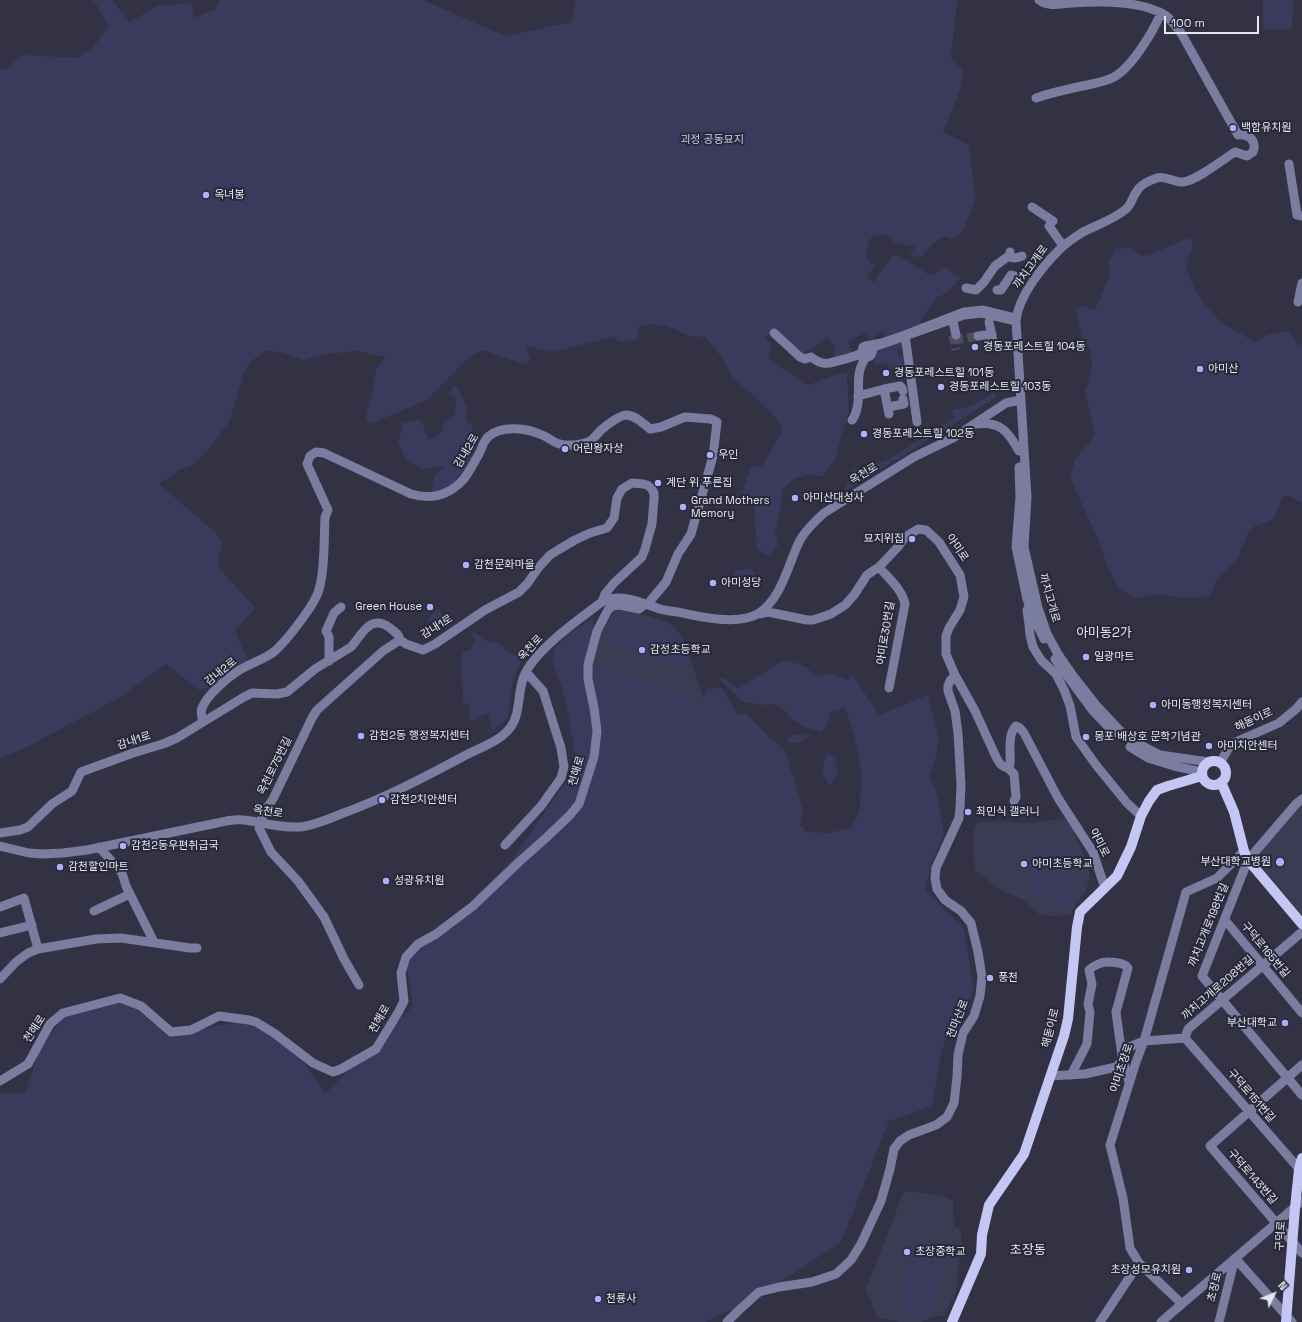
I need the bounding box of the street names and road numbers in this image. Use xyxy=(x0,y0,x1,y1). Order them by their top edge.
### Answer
street label: 까치고개로 xyxy=(1011,243,1051,291)
street label: 감내2로 xyxy=(452,432,482,470)
street label: 옥천로 xyxy=(848,461,880,487)
street label: 아미로 xyxy=(943,532,971,564)
street label: 까치고개로 xyxy=(1036,572,1062,624)
street label: 아미로30번길 xyxy=(874,600,898,666)
street label: 감내1로 xyxy=(419,612,455,642)
street label: 옥천로 xyxy=(516,632,546,664)
street label: 감내2로 xyxy=(202,655,240,689)
street label: 해돋이로 xyxy=(1233,705,1275,735)
street label: 감내1로 xyxy=(115,729,153,753)
street label: 옥천로75번길 xyxy=(255,735,295,797)
street label: 천해로 xyxy=(566,755,588,787)
street label: 옥천로 xyxy=(252,803,284,821)
street label: 아미로 xyxy=(1086,826,1112,860)
street label: 까치고개로198번길 xyxy=(1186,881,1232,969)
street label: 구덕로165번길 xyxy=(1238,920,1292,980)
street label: 까치고개로208번길 xyxy=(1179,953,1257,1023)
street label: 천마산로 xyxy=(944,998,972,1040)
street label: 천해로 xyxy=(367,1003,393,1035)
street label: 해돋이로 xyxy=(1040,1007,1062,1049)
street label: 천해로 xyxy=(21,1013,49,1045)
street label: 아미초장로 xyxy=(1108,1042,1136,1094)
street label: 구덕로151번길 xyxy=(1224,1067,1278,1125)
street label: 구덕로143번길 xyxy=(1224,1147,1280,1207)
street label: 구덕로 xyxy=(1273,1220,1289,1252)
street label: 초장로 xyxy=(1205,1271,1225,1303)

